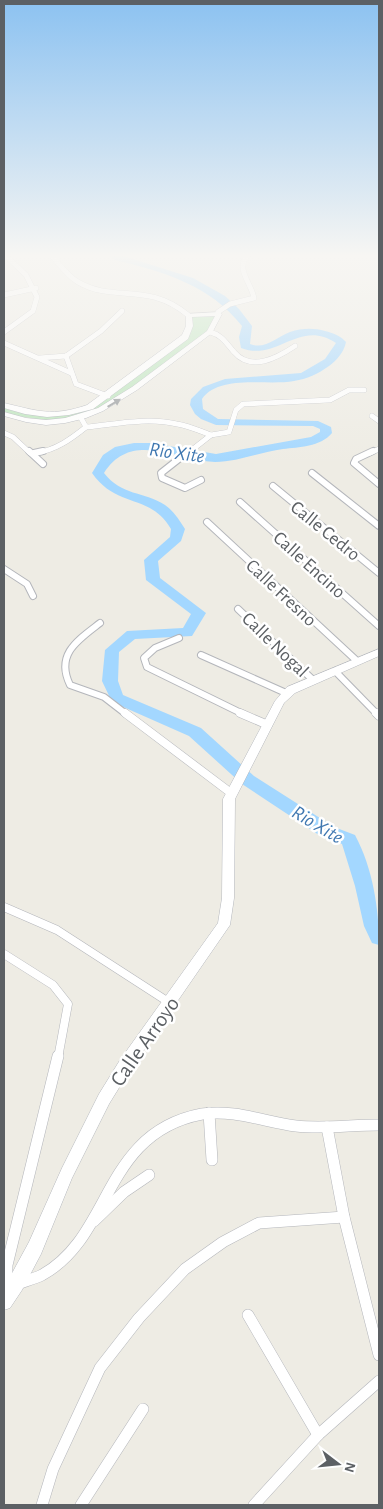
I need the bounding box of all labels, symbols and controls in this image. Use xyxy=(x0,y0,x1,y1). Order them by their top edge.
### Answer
one-way arrow xyxy=(108,399,121,408)
water label: Rio Xite xyxy=(148,439,206,467)
street label: Calle Cedro xyxy=(287,498,363,565)
street label: Calle Encino xyxy=(269,528,349,602)
street label: Calle Fresno xyxy=(242,556,320,630)
street label: Calle Nogal xyxy=(238,609,312,681)
water label: Rio Xite xyxy=(289,802,347,848)
street label: Calle Arroyo xyxy=(106,993,183,1090)
north arrow xyxy=(313,1439,363,1489)
text: N xyxy=(341,1461,358,1474)

